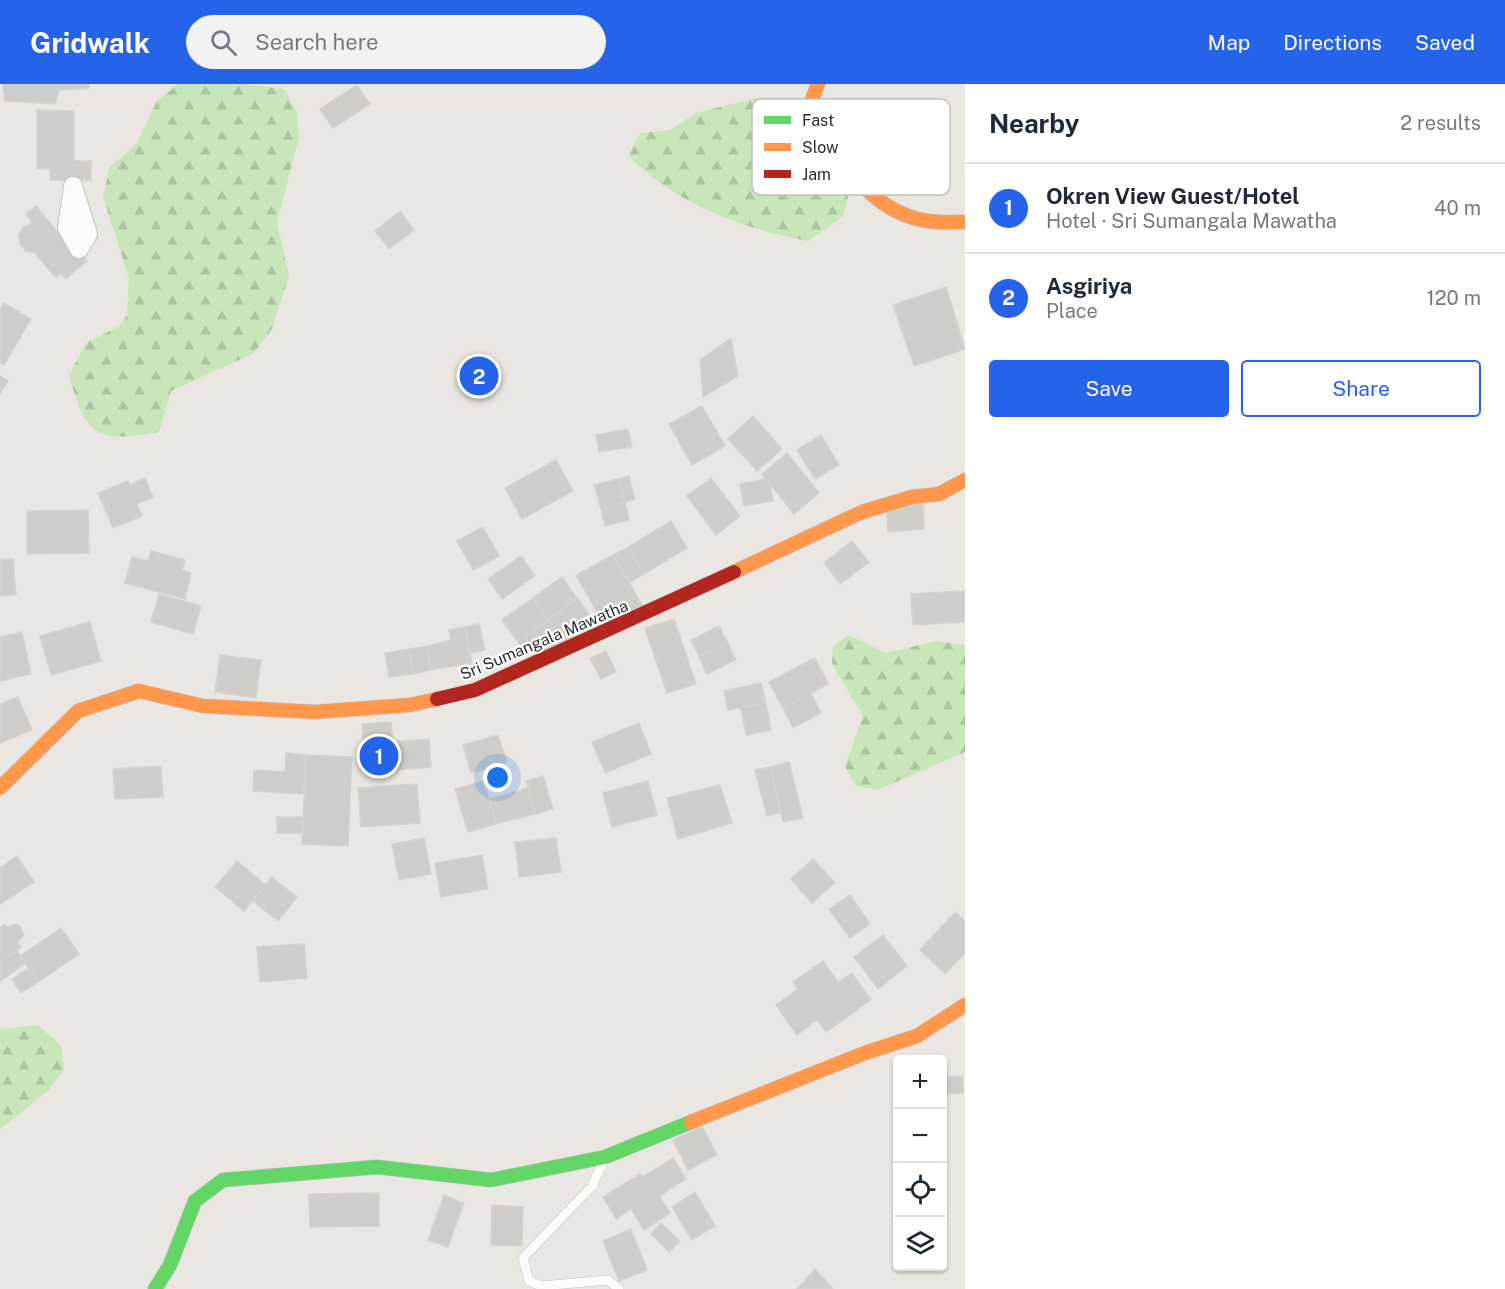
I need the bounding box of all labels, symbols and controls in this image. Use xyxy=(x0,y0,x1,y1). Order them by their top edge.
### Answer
search box xyxy=(186,15,606,69)
text: Gridwalk xyxy=(30,26,150,59)
icon: search xyxy=(207,26,240,59)
text: Search here xyxy=(255,29,379,55)
text: Map xyxy=(1208,30,1250,55)
text: Directions xyxy=(1283,30,1382,55)
text: Saved xyxy=(1415,30,1475,55)
legend xyxy=(752,99,950,195)
text: Nearby xyxy=(989,108,1079,139)
text: Fast xyxy=(802,111,834,130)
text: 2 results xyxy=(1400,111,1481,135)
text: Slow xyxy=(802,138,839,157)
text: Jam xyxy=(802,165,831,184)
text: Okren View Guest/Hotel xyxy=(1046,183,1300,209)
text: 1 xyxy=(1004,196,1013,220)
text: 40 m xyxy=(1434,196,1481,220)
text: Hotel · Sri Sumangala Mawatha xyxy=(1046,209,1337,233)
text: Asgiriya xyxy=(1046,273,1132,299)
text: 2 xyxy=(1002,286,1015,310)
text: 120 m xyxy=(1427,286,1481,310)
text: Place xyxy=(1046,299,1098,323)
pin: 2 xyxy=(460,354,498,398)
button: Save xyxy=(989,360,1229,417)
button: Share xyxy=(1241,360,1481,417)
street label: Sri Sumangala Mawatha xyxy=(457,596,631,684)
pin: 1 xyxy=(360,734,398,778)
your location xyxy=(483,763,512,792)
map controls xyxy=(893,1055,947,1271)
button: + xyxy=(893,1055,947,1109)
button: − xyxy=(893,1109,947,1163)
button: locate xyxy=(893,1163,947,1217)
button: layers xyxy=(893,1217,947,1271)

